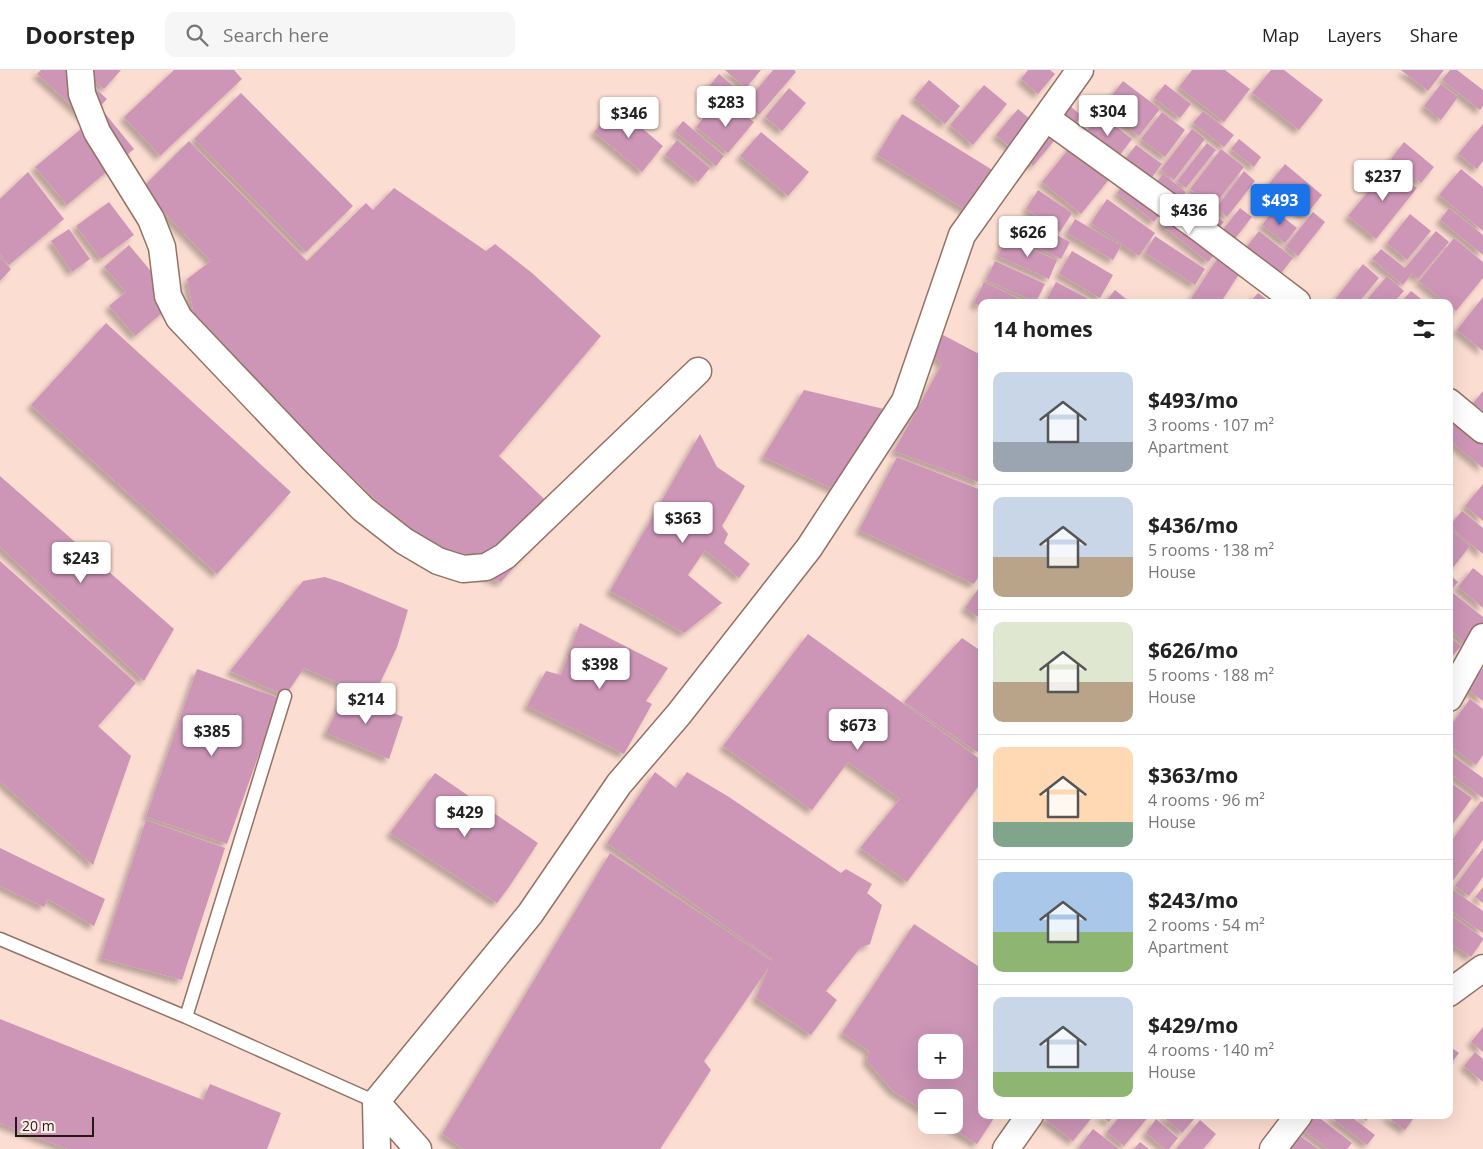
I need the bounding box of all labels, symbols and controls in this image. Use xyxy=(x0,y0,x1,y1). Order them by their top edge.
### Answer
search box xyxy=(165,12,515,57)
text: Doorstep xyxy=(25,18,135,51)
icon: search xyxy=(183,21,211,49)
text: Search here xyxy=(223,22,329,48)
text: Map xyxy=(1262,23,1299,47)
text: Layers xyxy=(1327,23,1382,47)
text: Share xyxy=(1410,23,1458,47)
pin: $283 xyxy=(696,85,756,128)
text: $283 xyxy=(708,91,744,113)
pin: $304 xyxy=(1078,94,1138,137)
pin: $346 xyxy=(599,97,659,139)
text: $304 xyxy=(1090,100,1126,122)
text: $346 xyxy=(611,102,647,124)
pin: $237 xyxy=(1353,160,1413,202)
text: $237 xyxy=(1365,165,1401,187)
pin: $493 xyxy=(1250,184,1310,226)
text: $493 xyxy=(1262,189,1298,211)
pin: $436 xyxy=(1159,194,1219,236)
text: $436 xyxy=(1171,199,1207,221)
pin: $626 xyxy=(998,216,1058,258)
text: $626 xyxy=(1010,221,1046,243)
text: 14 homes xyxy=(993,315,1093,343)
icon: filters xyxy=(1410,315,1438,343)
text: $493/mo xyxy=(1148,386,1238,414)
icon: home xyxy=(1033,392,1093,452)
text: 3 rooms · 107 m² xyxy=(1148,414,1274,436)
text: Apartment xyxy=(1148,436,1228,458)
pin: $363 xyxy=(653,502,713,544)
text: $363 xyxy=(665,507,701,529)
text: $436/mo xyxy=(1148,511,1238,539)
icon: home xyxy=(1033,517,1093,577)
text: 5 rooms · 138 m² xyxy=(1148,539,1274,561)
pin: $243 xyxy=(51,542,111,584)
text: $243 xyxy=(63,547,99,569)
text: House xyxy=(1148,561,1196,583)
text: $626/mo xyxy=(1148,636,1238,664)
icon: home xyxy=(1033,642,1093,702)
pin: $398 xyxy=(570,648,630,690)
text: $398 xyxy=(582,653,618,675)
text: 5 rooms · 188 m² xyxy=(1148,664,1274,686)
pin: $214 xyxy=(336,682,396,725)
text: House xyxy=(1148,686,1196,708)
text: $214 xyxy=(348,688,384,710)
pin: $673 xyxy=(828,708,888,751)
pin: $385 xyxy=(182,714,242,757)
text: $673 xyxy=(840,714,876,736)
text: $385 xyxy=(194,720,230,742)
text: $363/mo xyxy=(1148,761,1238,789)
icon: home xyxy=(1033,767,1093,827)
text: 4 rooms · 96 m² xyxy=(1148,789,1265,811)
pin: $429 xyxy=(435,796,495,838)
text: $429 xyxy=(447,801,483,823)
text: House xyxy=(1148,811,1196,833)
text: $243/mo xyxy=(1148,886,1238,914)
icon: home xyxy=(1033,892,1093,952)
text: 2 rooms · 54 m² xyxy=(1148,914,1265,936)
text: Apartment xyxy=(1148,936,1228,958)
text: $429/mo xyxy=(1148,1011,1238,1039)
icon: home xyxy=(1033,1017,1093,1077)
map controls xyxy=(918,1034,963,1134)
button: + xyxy=(918,1034,963,1079)
text: 4 rooms · 140 m² xyxy=(1148,1039,1274,1061)
text: House xyxy=(1148,1061,1196,1083)
button: − xyxy=(918,1089,963,1134)
scale bar xyxy=(15,1114,94,1137)
text: 20 m xyxy=(22,1116,55,1135)

